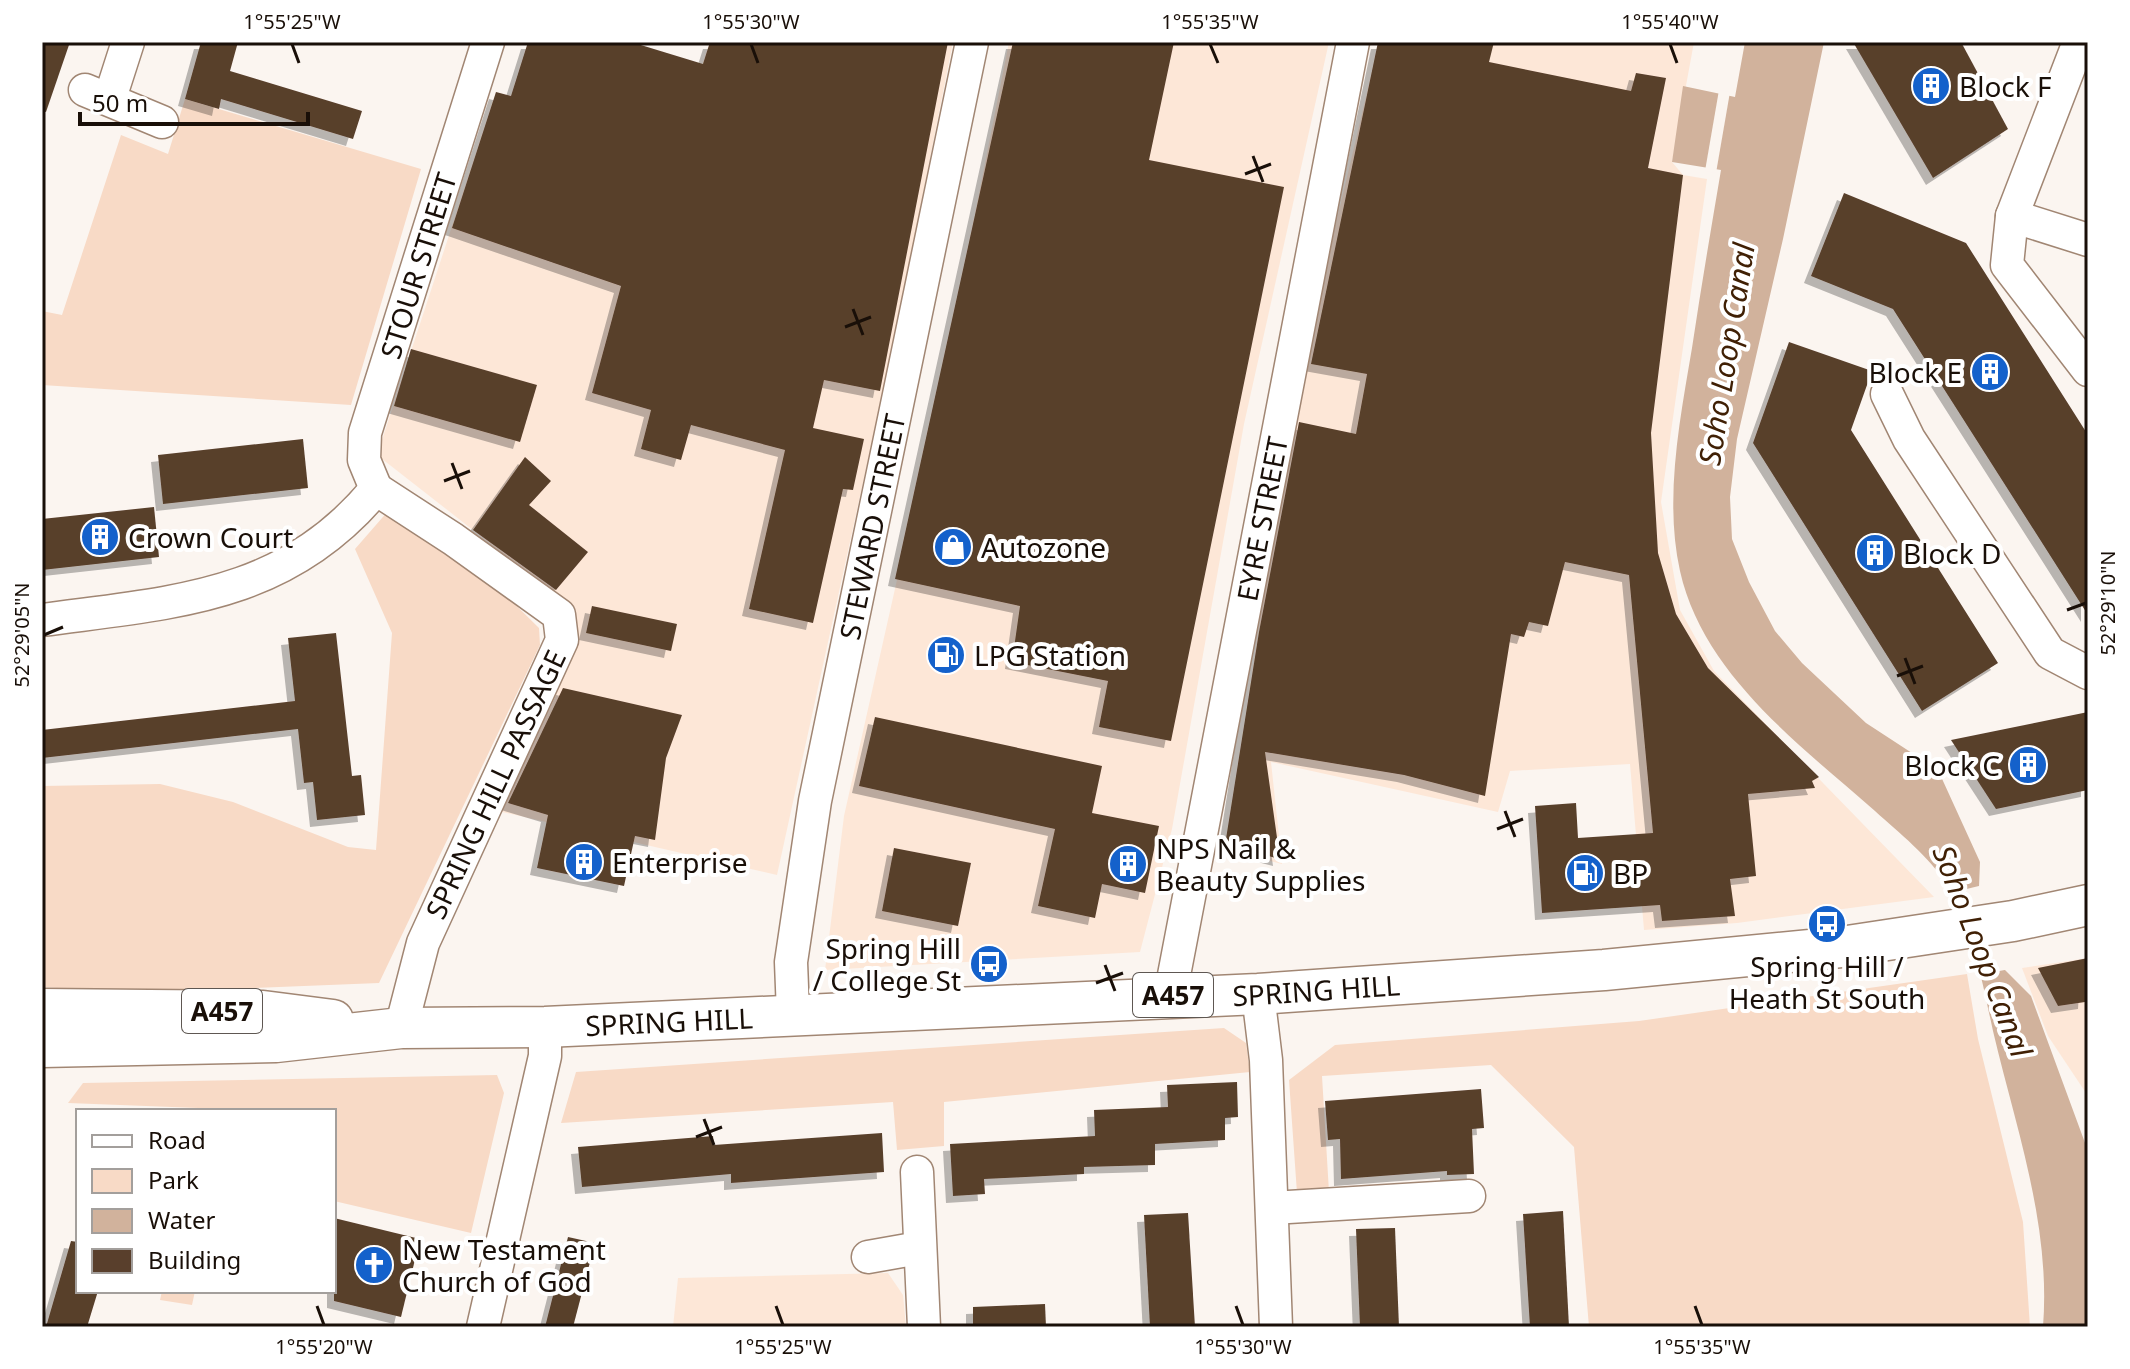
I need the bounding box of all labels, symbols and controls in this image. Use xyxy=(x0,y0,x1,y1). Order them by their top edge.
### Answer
text: 1°55'25"W xyxy=(243,8,341,35)
text: 1°55'30"W xyxy=(702,8,800,35)
text: 1°55'35"W xyxy=(1161,8,1259,35)
text: 1°55'40"W xyxy=(1621,8,1719,35)
building icon: Block F xyxy=(1910,65,1952,107)
place label: Block F xyxy=(1959,67,2052,105)
scale bar xyxy=(80,76,308,126)
text: 50 m xyxy=(92,86,148,119)
street label: STOUR STREET xyxy=(371,168,465,363)
water label: Soho Loop Canal xyxy=(1688,239,1764,468)
building icon: Block E xyxy=(1969,351,2011,393)
place label: Block E xyxy=(1868,353,1962,391)
street label: STEWARD STREET xyxy=(830,410,914,643)
street label: EYRE STREET xyxy=(1227,433,1296,604)
building icon: Crown Court xyxy=(79,516,121,558)
place label: Crown Court xyxy=(128,518,293,556)
shop icon: Autozone xyxy=(932,526,974,568)
place label: Autozone xyxy=(981,528,1106,566)
building icon: Block D xyxy=(1854,532,1896,574)
place label: Block D xyxy=(1903,534,2001,572)
text: 52°29'10"N xyxy=(2094,550,2121,656)
text: 52°29'05"N xyxy=(8,582,35,688)
fuel station icon: LPG Station xyxy=(925,634,967,676)
place label: LPG Station xyxy=(974,636,1126,674)
street label: SPRING HILL PASSAGE xyxy=(416,643,574,925)
building icon: Block C xyxy=(2007,744,2049,786)
place label: Block C xyxy=(1904,746,2000,784)
place label: NPS Nail & Beauty Supplies xyxy=(1156,829,1365,899)
water label: Soho Loop Canal xyxy=(1924,839,2043,1064)
building icon: Enterprise xyxy=(563,841,605,883)
place label: Enterprise xyxy=(612,843,748,881)
building icon: NPS Nail & Beauty Supplies xyxy=(1107,843,1149,885)
fuel station icon: BP xyxy=(1564,852,1606,894)
place label: BP xyxy=(1613,854,1648,892)
bus stop icon: Spring Hill / Heath St South xyxy=(1806,903,1848,945)
place label: Spring Hill / College St xyxy=(813,929,961,999)
bus stop icon: Spring Hill / College St xyxy=(968,943,1010,985)
place label: Spring Hill / Heath St South xyxy=(1729,947,1925,1017)
street label: SPRING HILL xyxy=(1232,965,1401,1014)
road number: A457 xyxy=(1133,973,1213,1017)
road number: A457 xyxy=(182,989,262,1033)
street label: SPRING HILL xyxy=(584,998,754,1044)
legend xyxy=(76,1109,336,1293)
text: Road xyxy=(148,1123,206,1156)
text: Park xyxy=(148,1163,199,1196)
text: Water xyxy=(148,1203,216,1236)
place label: New Testament Church of God xyxy=(402,1230,606,1300)
text: Building xyxy=(148,1243,241,1276)
church icon: New Testament Church of God xyxy=(353,1244,395,1286)
text: 1°55'20"W xyxy=(275,1333,373,1360)
text: 1°55'25"W xyxy=(734,1333,832,1360)
text: 1°55'30"W xyxy=(1194,1333,1292,1360)
text: 1°55'35"W xyxy=(1653,1333,1751,1360)

